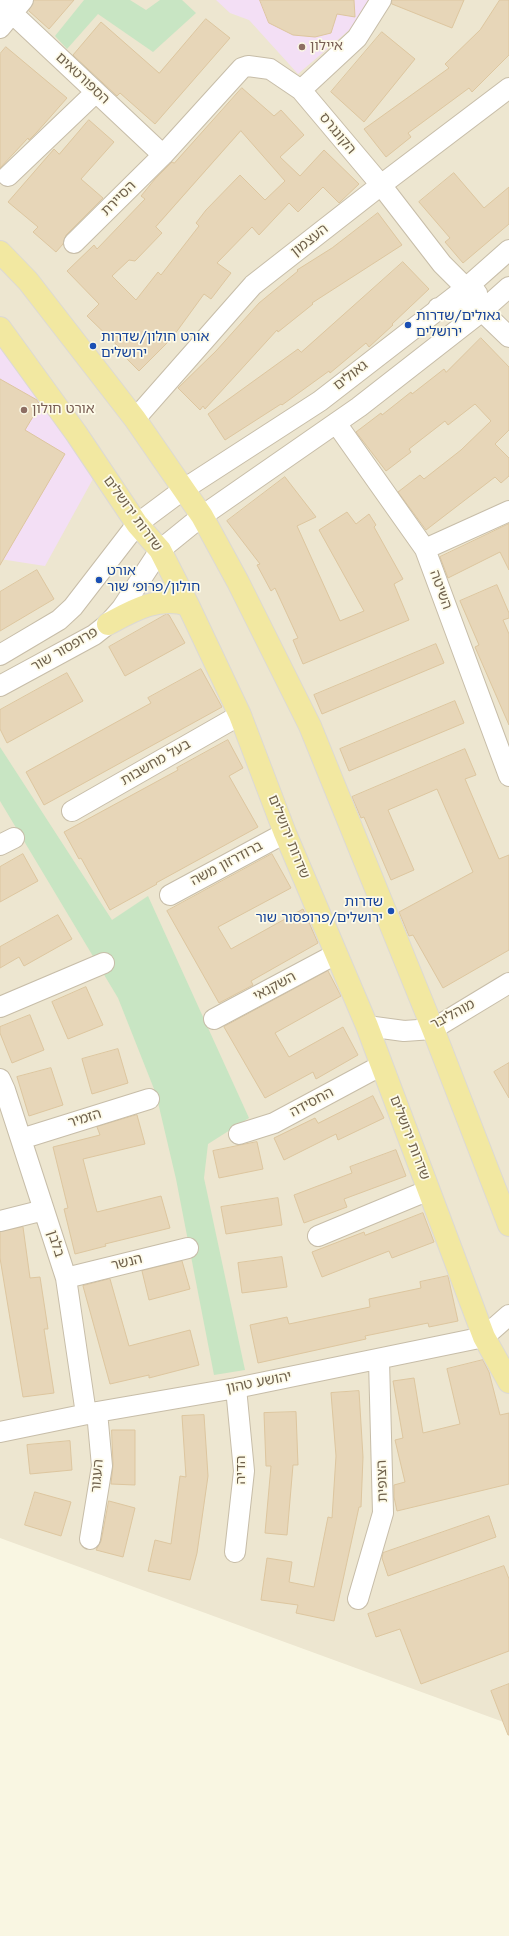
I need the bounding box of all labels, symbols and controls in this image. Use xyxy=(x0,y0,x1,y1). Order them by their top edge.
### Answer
place label: איילון xyxy=(310,39,343,55)
marker: איילון xyxy=(297,42,307,52)
street label: הספורטאים xyxy=(51,50,113,108)
street label: הקונגרס xyxy=(315,110,359,158)
street label: הסיירת xyxy=(98,178,140,220)
street label: העצמון xyxy=(288,221,332,261)
place label: גאולים/שדרות ירושלים xyxy=(416,309,501,342)
marker: גאולים/שדרות ירושלים xyxy=(403,320,413,330)
place label: אורט חולון/שדרות ירושלים xyxy=(101,330,209,362)
marker: אורט חולון/שדרות ירושלים xyxy=(88,341,98,351)
street label: גאולים xyxy=(331,357,371,395)
place label: אורט חולון xyxy=(32,402,95,418)
marker: אורט חולון xyxy=(19,405,29,415)
street label: שדרות ירושלים xyxy=(99,473,165,555)
place label: אורט חולון/פרופ׳ שור xyxy=(107,564,200,596)
street label: השיטה xyxy=(425,568,455,612)
marker: אורט חולון/פרופ׳ שור xyxy=(94,575,104,585)
street label: פרופסור שור xyxy=(29,624,101,676)
street label: בעל מחשבות xyxy=(118,736,194,790)
street label: שדרות ירושלים xyxy=(264,793,312,881)
street label: ברודרזון משה xyxy=(188,838,266,890)
place label: שדרות ירושלים/פרופסור שור xyxy=(255,895,383,928)
marker: שדרות ירושלים/פרופסור שור xyxy=(386,906,396,916)
street label: השקנאי xyxy=(251,969,299,1005)
street label: מוהליבר xyxy=(428,996,478,1034)
street label: החסידה xyxy=(287,1084,337,1122)
street label: שדרות ירושלים xyxy=(385,1094,433,1182)
street label: הזמיר xyxy=(66,1106,104,1132)
street label: בלבן xyxy=(43,1228,67,1260)
street label: הנשר xyxy=(110,1251,144,1275)
street label: יהושע טהון xyxy=(225,1368,293,1398)
street label: הדיה xyxy=(234,1456,250,1484)
street label: העגור xyxy=(88,1458,108,1494)
street label: הצופית xyxy=(374,1460,392,1502)

